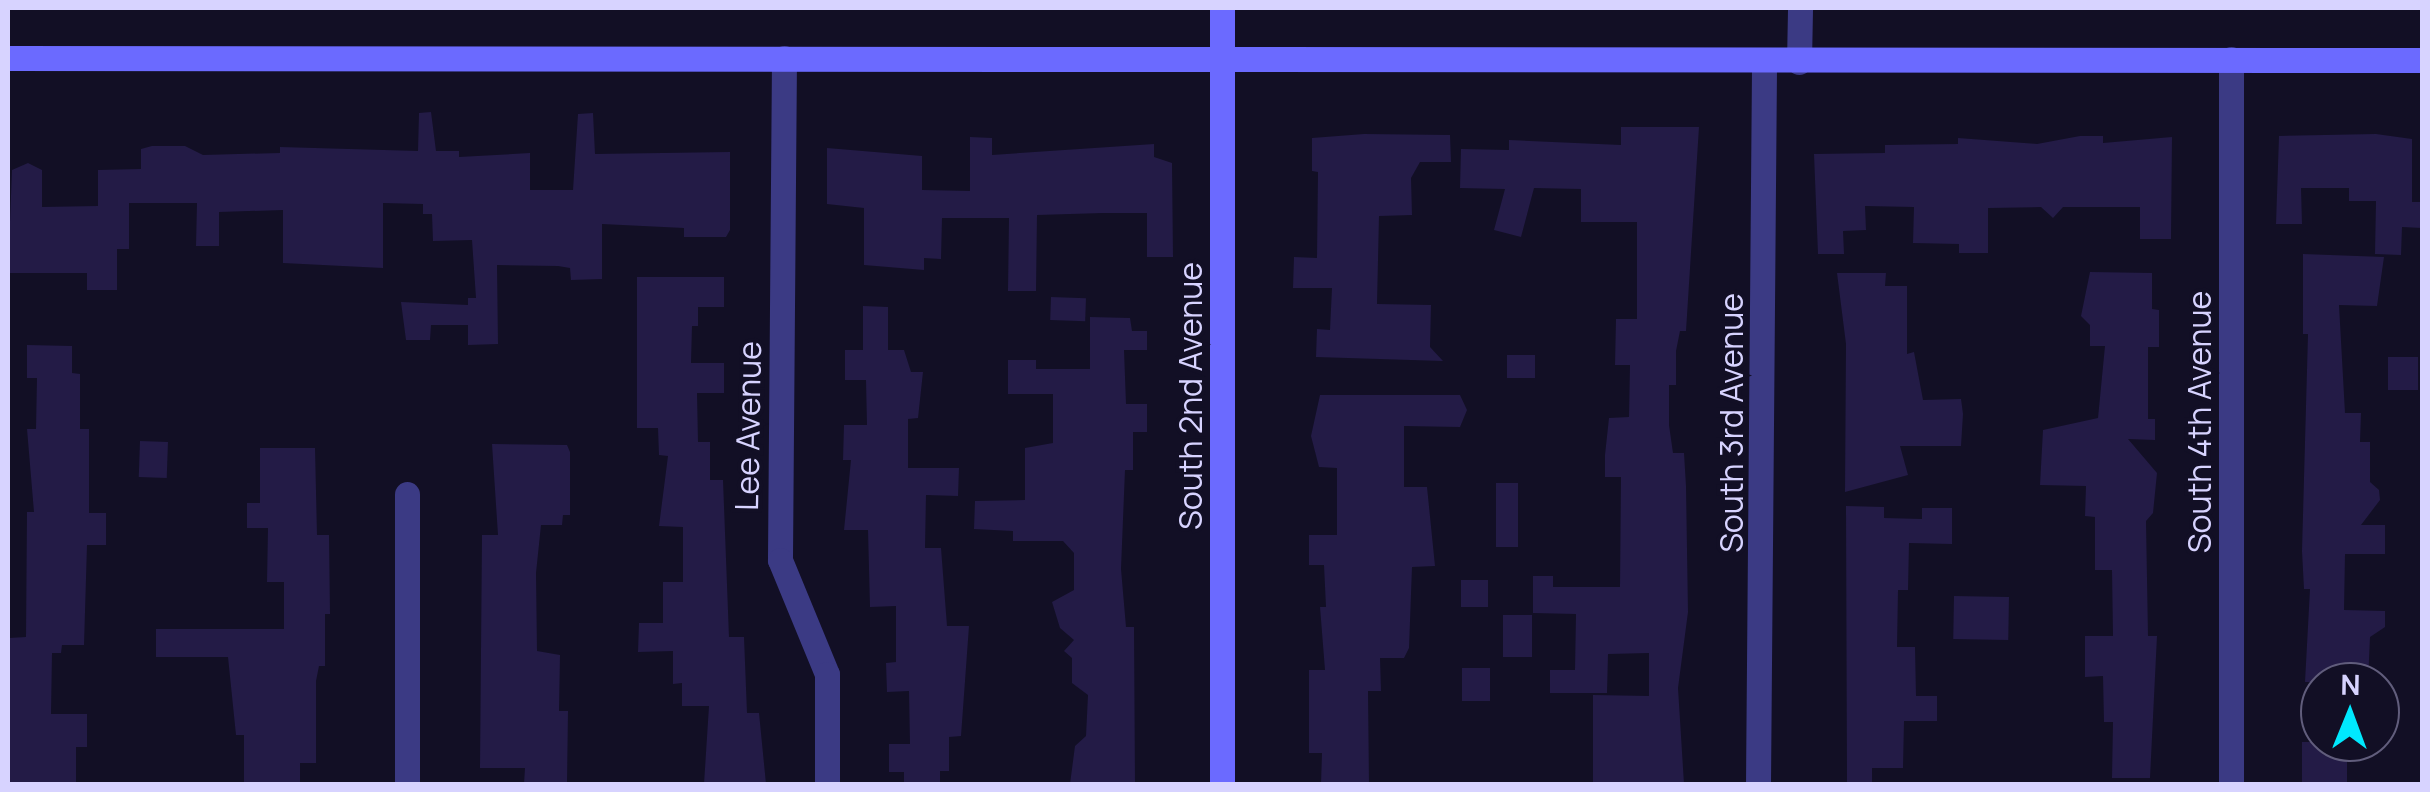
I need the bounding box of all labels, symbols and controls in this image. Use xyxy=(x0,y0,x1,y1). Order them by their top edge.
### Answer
street label: South 2nd Avenue xyxy=(1171,262,1209,530)
street label: South 4th Avenue xyxy=(2180,291,2218,553)
street label: South 3rd Avenue xyxy=(1712,293,1750,553)
street label: Lee Avenue xyxy=(727,341,769,511)
north arrow xyxy=(2300,662,2400,762)
text: N xyxy=(2340,665,2361,703)

